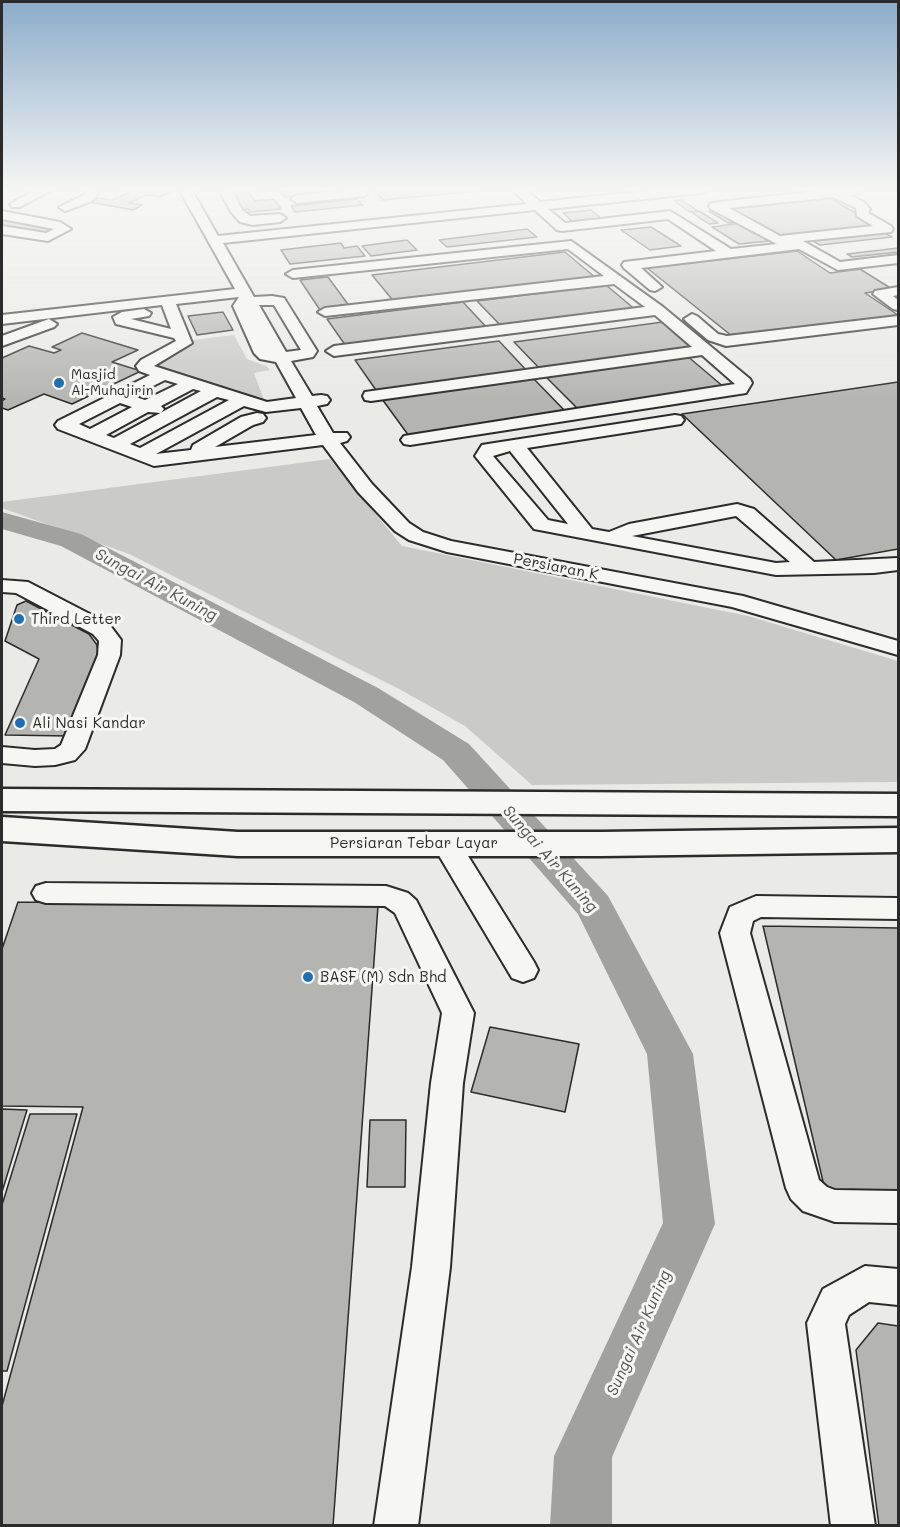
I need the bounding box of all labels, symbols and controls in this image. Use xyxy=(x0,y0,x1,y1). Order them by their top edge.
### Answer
place label: Masjid Al-Muhajirin xyxy=(71,367,154,400)
marker: Masjid Al-Muhajirin xyxy=(52,376,66,390)
water label: Sungai Air Kuning xyxy=(92,545,220,625)
street label: Persiaran K xyxy=(512,550,600,584)
place label: Third Letter xyxy=(31,610,121,628)
marker: Third Letter xyxy=(12,612,26,626)
place label: Ali Nasi Kandar xyxy=(32,714,146,732)
marker: Ali Nasi Kandar xyxy=(13,716,27,730)
water label: Sungai Air Kuning xyxy=(498,802,602,916)
street label: Persiaran Tebar Layar xyxy=(330,834,498,852)
place label: BASF (M) Sdn Bhd xyxy=(320,968,447,986)
marker: BASF (M) Sdn Bhd xyxy=(301,970,315,984)
water label: Sungai Air Kuning xyxy=(603,1267,675,1399)

